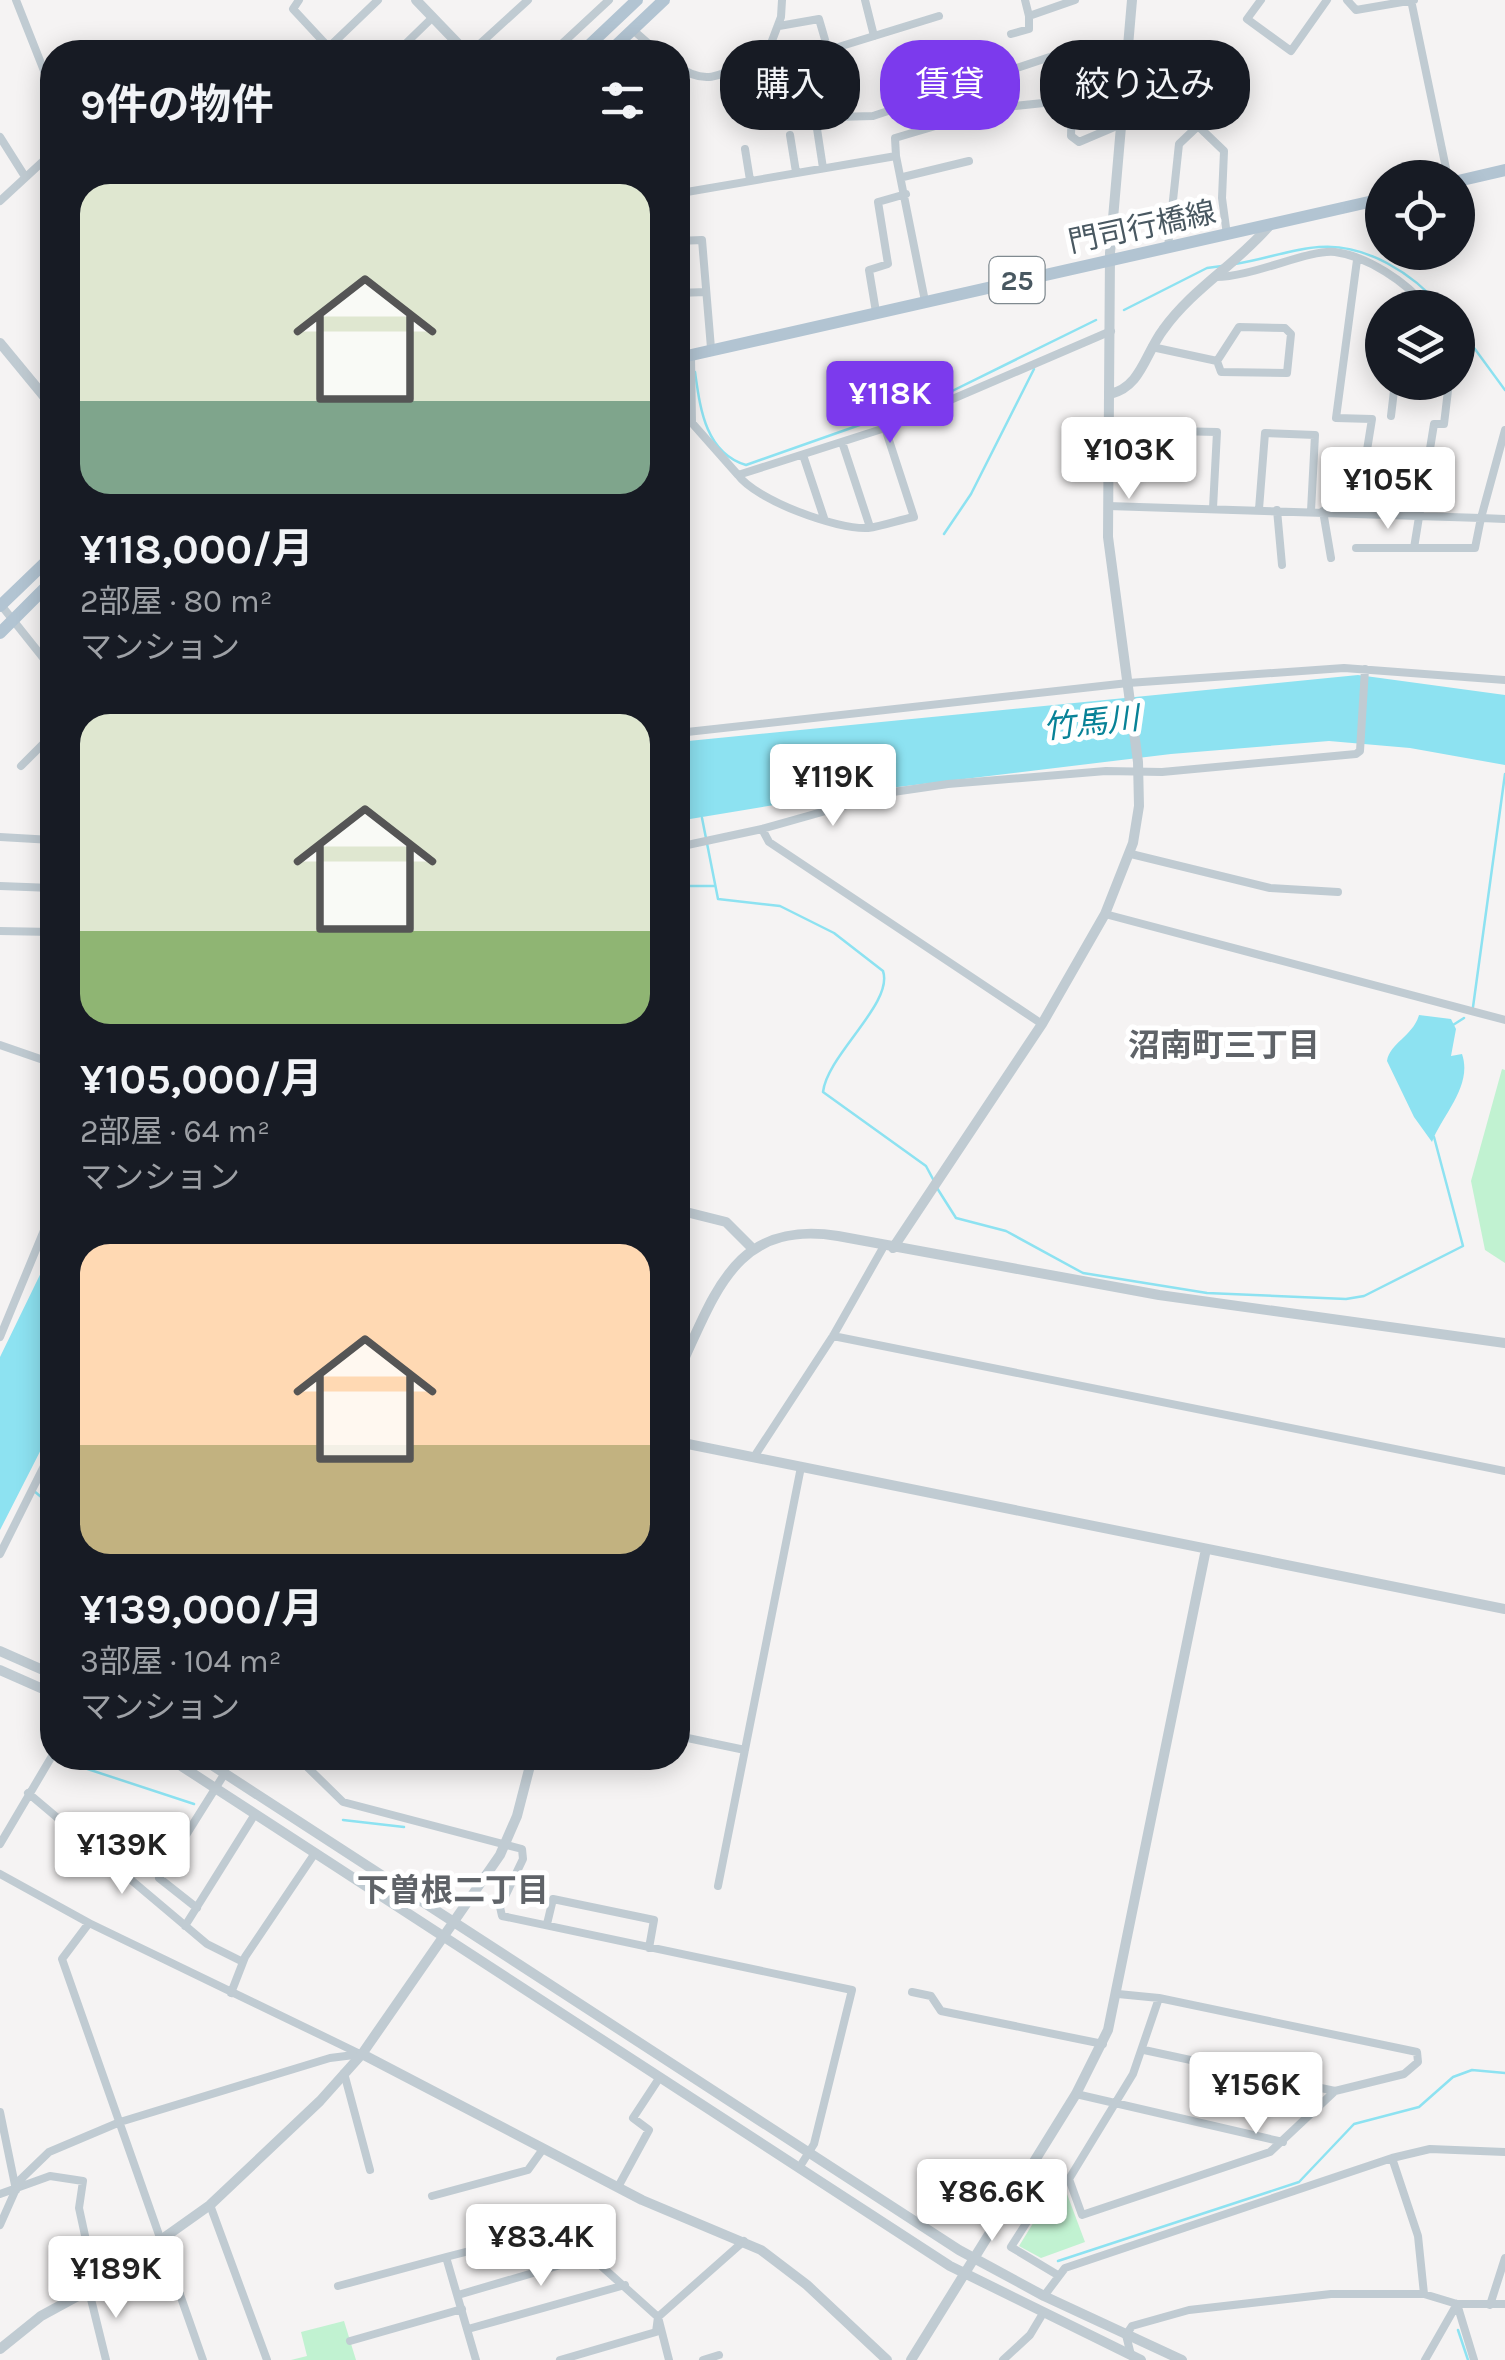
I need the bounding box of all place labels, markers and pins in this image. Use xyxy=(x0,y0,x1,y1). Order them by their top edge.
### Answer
pin: ¥118K xyxy=(820,361,960,446)
pin: ¥103K xyxy=(1059,417,1199,502)
pin: ¥105K xyxy=(1318,447,1458,532)
pin: ¥119K xyxy=(763,744,903,829)
pin: ¥139K xyxy=(52,1812,192,1897)
pin: ¥156K xyxy=(1186,2052,1326,2137)
pin: ¥86.6K xyxy=(911,2159,1073,2244)
pin: ¥83.4K xyxy=(460,2204,622,2289)
pin: ¥189K xyxy=(46,2236,186,2321)

